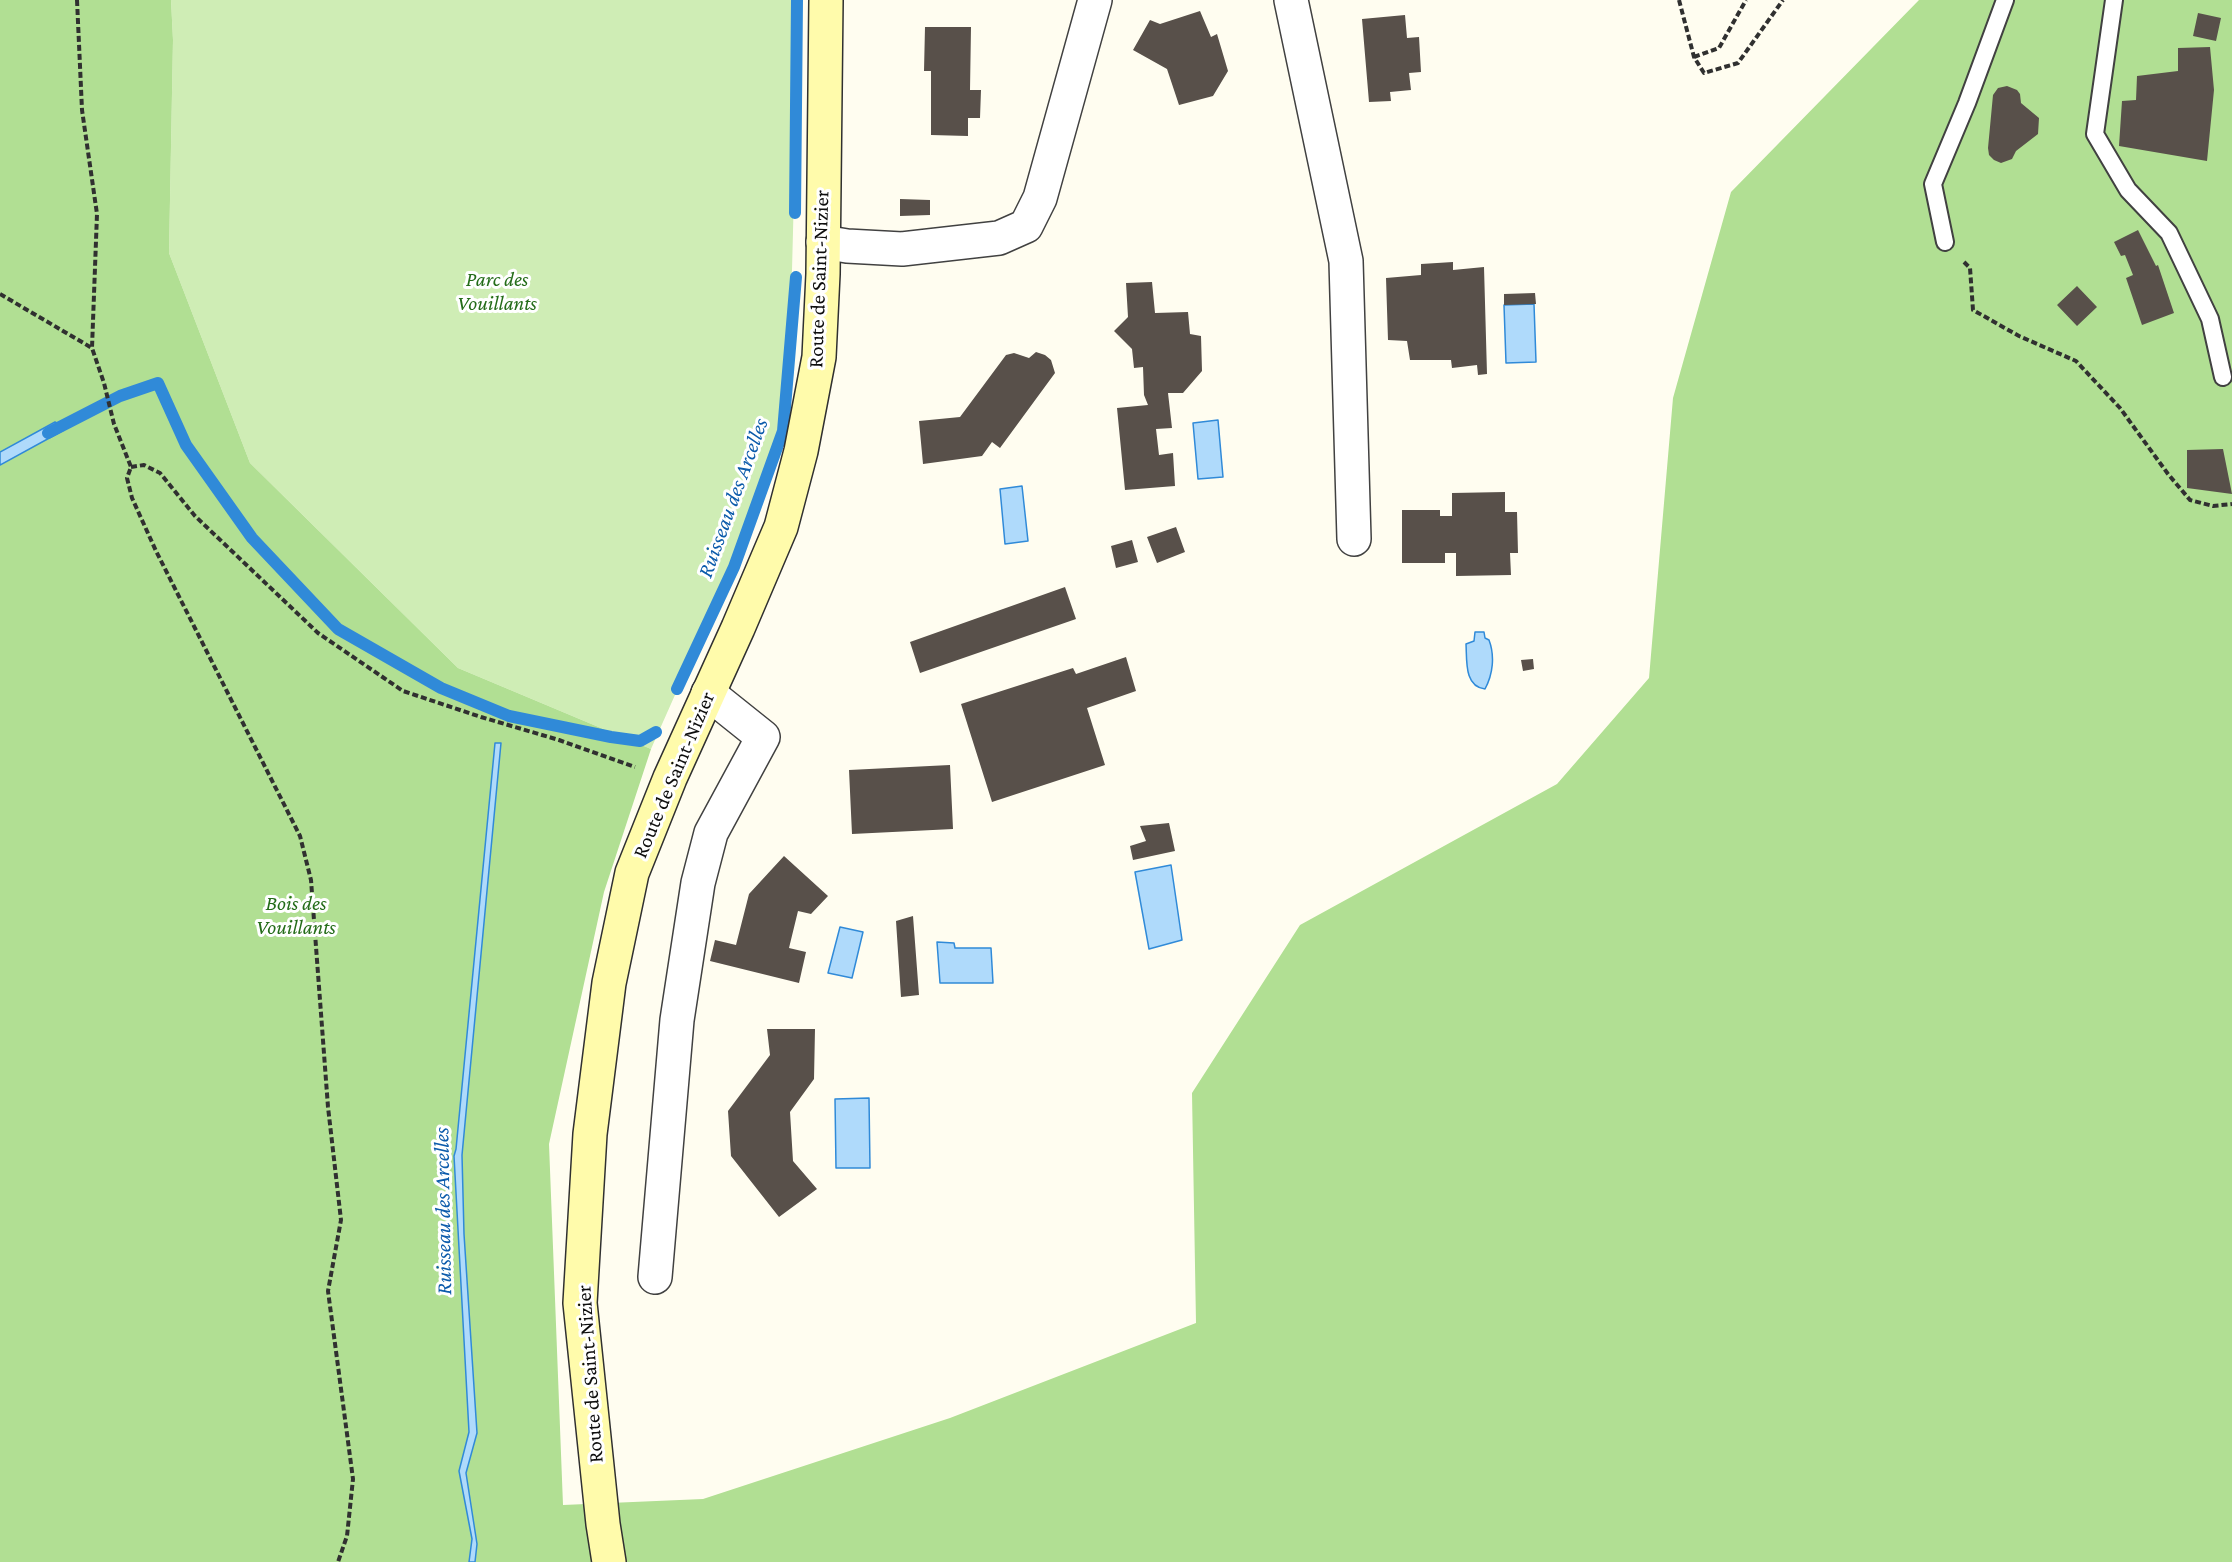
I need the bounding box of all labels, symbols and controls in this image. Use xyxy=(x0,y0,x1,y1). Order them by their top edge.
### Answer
street label: Route de Saint-Nizier xyxy=(803,189,835,369)
park label: Parc des Vouillants xyxy=(457,267,537,317)
water label: Ruisseau des Arcelles xyxy=(692,415,774,581)
street label: Route de Saint-Nizier xyxy=(628,688,720,862)
park label: Bois des Vouillants xyxy=(256,891,336,941)
water label: Ruisseau des Arcelles xyxy=(428,1127,458,1295)
street label: Route de Saint-Nizier xyxy=(571,1284,609,1464)

